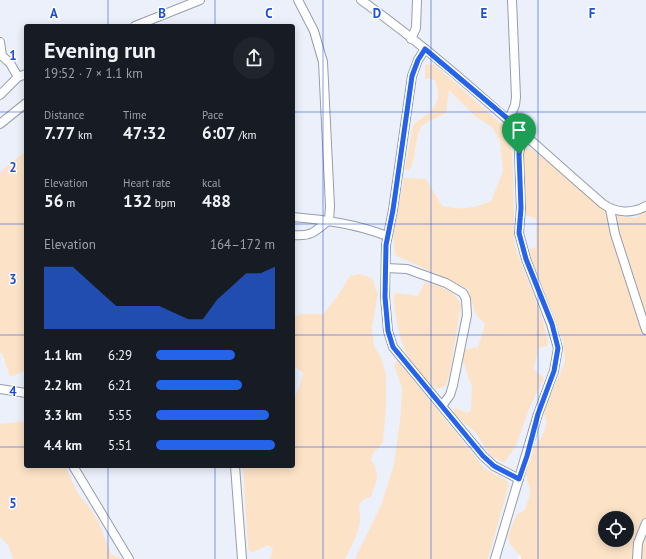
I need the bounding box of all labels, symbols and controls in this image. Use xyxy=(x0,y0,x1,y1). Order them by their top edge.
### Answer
text: A xyxy=(50,5,58,22)
text: B xyxy=(158,5,166,22)
text: C xyxy=(265,5,273,22)
text: D xyxy=(373,5,381,22)
text: E xyxy=(481,5,488,22)
text: F xyxy=(589,5,596,22)
text: Evening run xyxy=(44,36,156,64)
button: share xyxy=(233,37,275,79)
text: 1 xyxy=(9,47,17,64)
text: 19:52 · 7 × 1.1 km xyxy=(44,65,143,82)
text: Distance xyxy=(44,108,84,122)
text: Time xyxy=(123,108,147,122)
text: Pace xyxy=(202,108,224,122)
pin xyxy=(502,113,536,154)
icon: arrive xyxy=(508,119,530,141)
text: 7.77 xyxy=(44,122,75,144)
text: 47:32 xyxy=(123,122,166,144)
text: 6:07 xyxy=(202,122,236,144)
text: km xyxy=(75,128,92,142)
text: /km xyxy=(236,128,257,142)
text: 2 xyxy=(9,159,17,176)
text: Elevation xyxy=(44,176,88,190)
text: Heart rate xyxy=(123,176,171,190)
text: kcal xyxy=(202,176,221,190)
text: 56 xyxy=(44,190,63,212)
text: 132 xyxy=(123,190,152,212)
text: 488 xyxy=(202,190,231,212)
text: m xyxy=(63,196,75,210)
text: bpm xyxy=(152,196,176,210)
text: Elevation xyxy=(44,236,96,253)
text: 164–172 m xyxy=(210,236,275,253)
text: 3 xyxy=(9,271,17,288)
text: 1.1 km xyxy=(44,347,82,364)
text: 6:29 xyxy=(108,347,132,364)
text: 2.2 km xyxy=(44,377,82,394)
text: 6:21 xyxy=(108,377,132,394)
text: 4 xyxy=(9,383,17,400)
text: 3.3 km xyxy=(44,407,82,424)
text: 5:55 xyxy=(108,407,132,424)
text: 4.4 km xyxy=(44,437,82,454)
text: 5:51 xyxy=(108,437,132,454)
text: 5 xyxy=(9,495,17,512)
map controls xyxy=(598,511,634,547)
button: locate xyxy=(598,511,634,547)

